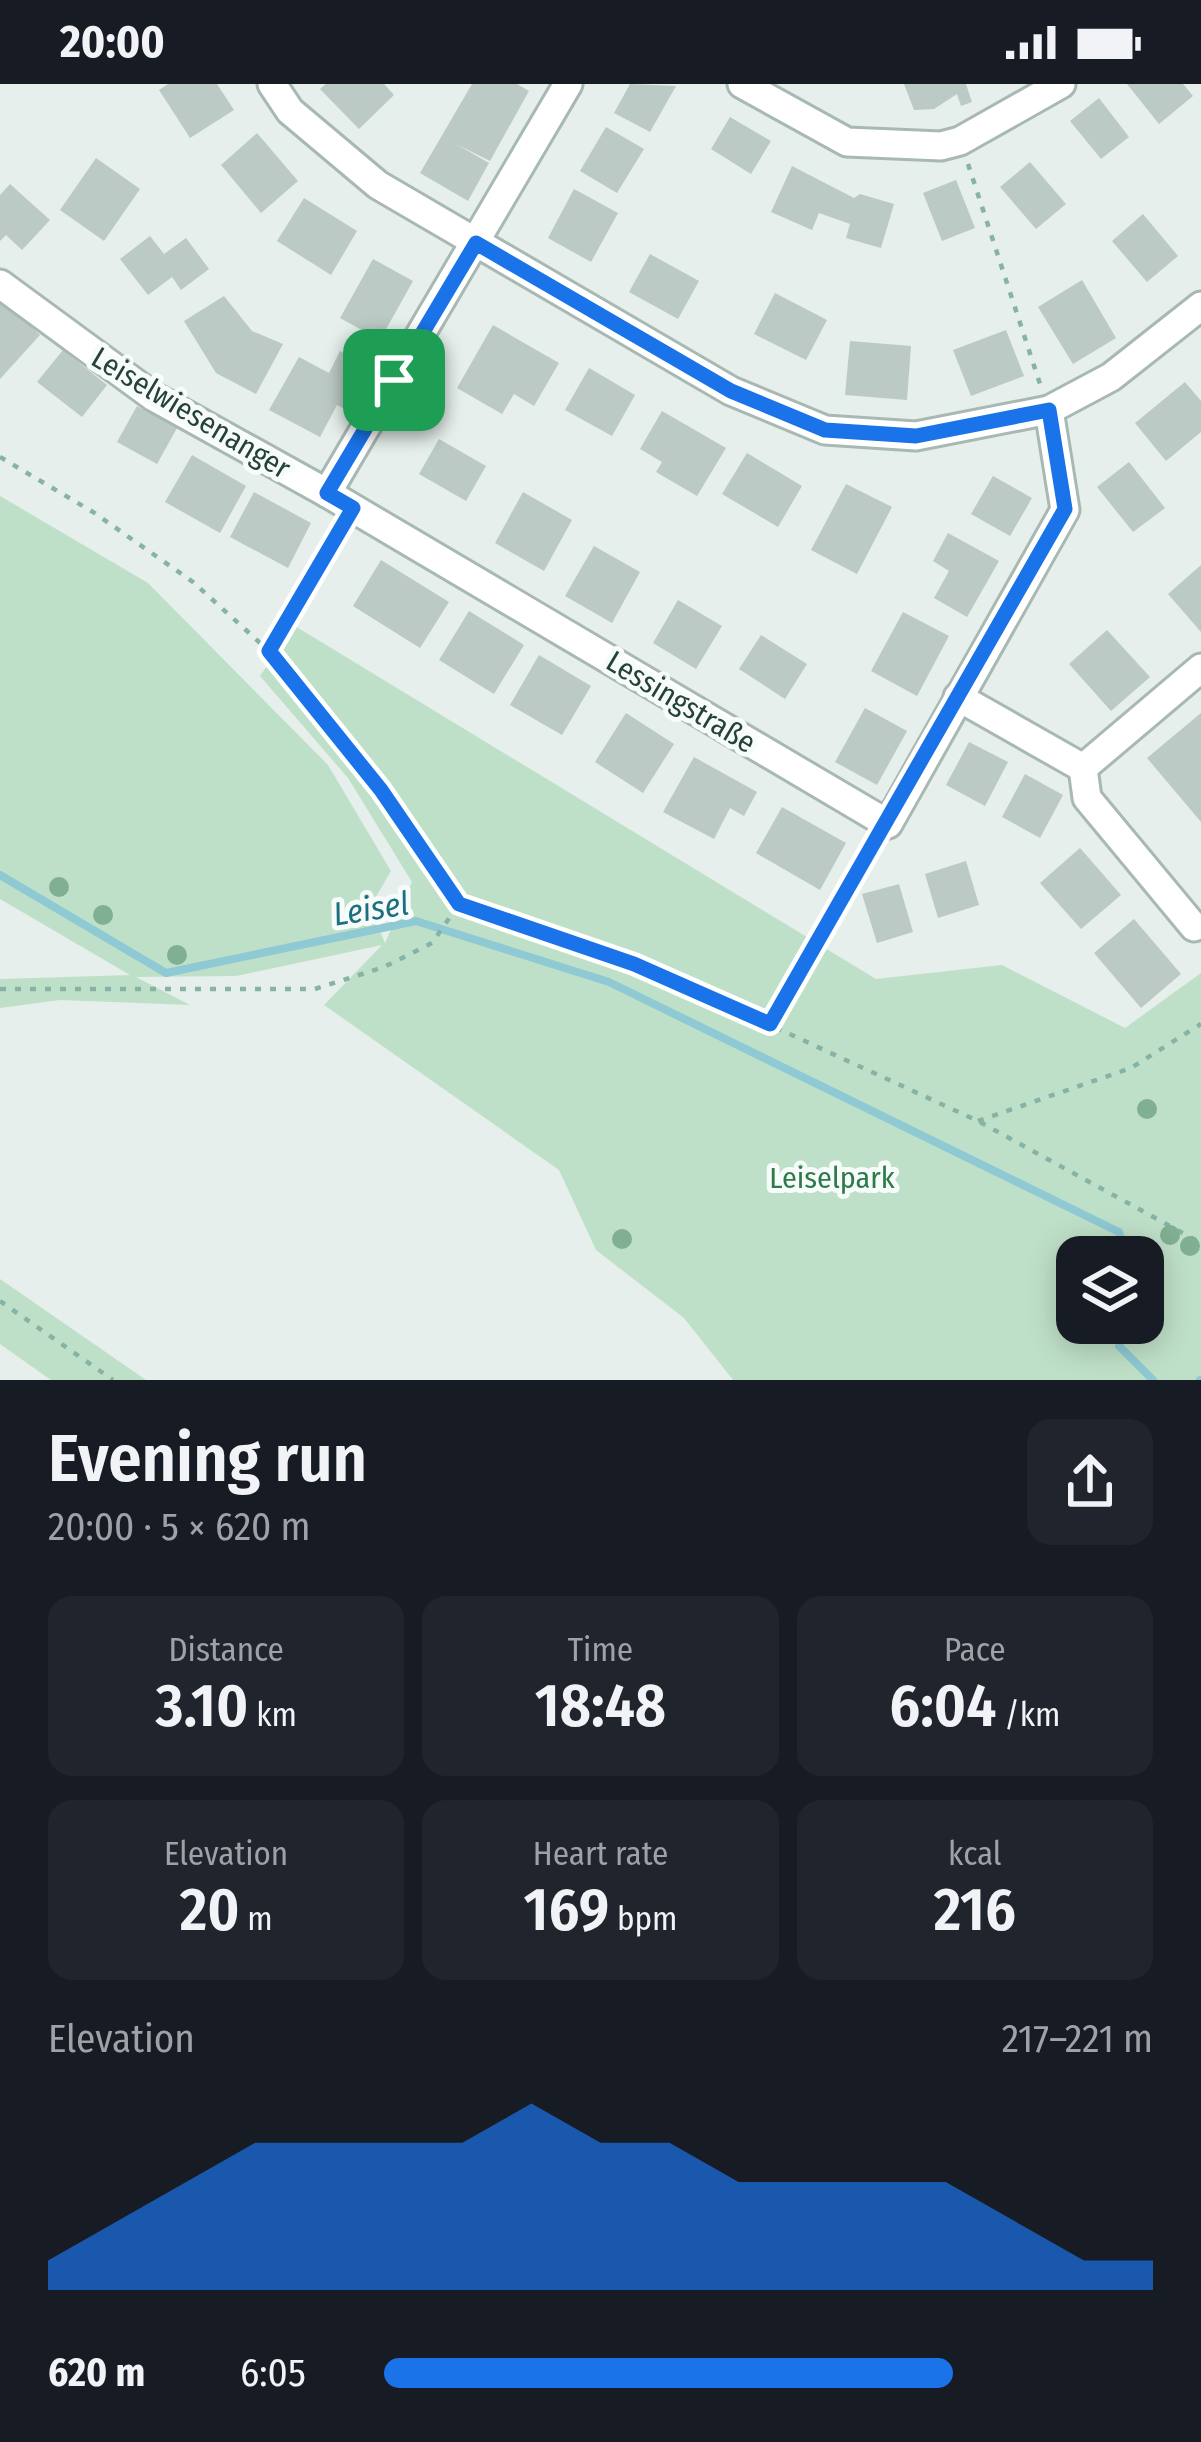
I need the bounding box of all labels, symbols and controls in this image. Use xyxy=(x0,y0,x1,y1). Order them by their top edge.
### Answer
text: 20:00 xyxy=(60,15,165,69)
pin xyxy=(343,329,445,431)
street label: Leiselwiesenanger xyxy=(85,340,297,487)
icon: arrive xyxy=(361,347,427,413)
street label: Lessingstraße xyxy=(600,643,762,761)
water label: Leisel xyxy=(330,883,412,935)
park label: Leiselpark xyxy=(769,1160,895,1196)
map controls xyxy=(1056,1236,1164,1344)
button: layers xyxy=(1056,1236,1164,1344)
text: Evening run xyxy=(48,1419,367,1498)
button: share xyxy=(1027,1419,1153,1545)
text: 20:00 · 5 × 620 m xyxy=(48,1504,311,1550)
text: Distance xyxy=(168,1630,284,1670)
text: Time xyxy=(568,1630,633,1670)
text: Pace xyxy=(944,1630,1006,1670)
text: 3.10 xyxy=(155,1670,248,1742)
text: 18:48 xyxy=(535,1670,666,1742)
text: 6:04 xyxy=(889,1670,997,1742)
text: km xyxy=(248,1695,297,1735)
text: /km xyxy=(997,1695,1060,1735)
text: Elevation xyxy=(164,1834,288,1874)
text: Heart rate xyxy=(533,1834,668,1874)
text: kcal xyxy=(948,1834,1002,1874)
text: 20 xyxy=(180,1874,240,1946)
text: 169 xyxy=(524,1874,609,1946)
text: 216 xyxy=(934,1874,1016,1946)
text: m xyxy=(240,1899,273,1939)
text: bpm xyxy=(609,1899,677,1939)
text: Elevation xyxy=(48,2016,195,2062)
text: 217–221 m xyxy=(1002,2016,1153,2062)
text: 620 m xyxy=(48,2350,145,2396)
text: 6:05 xyxy=(240,2350,306,2396)

